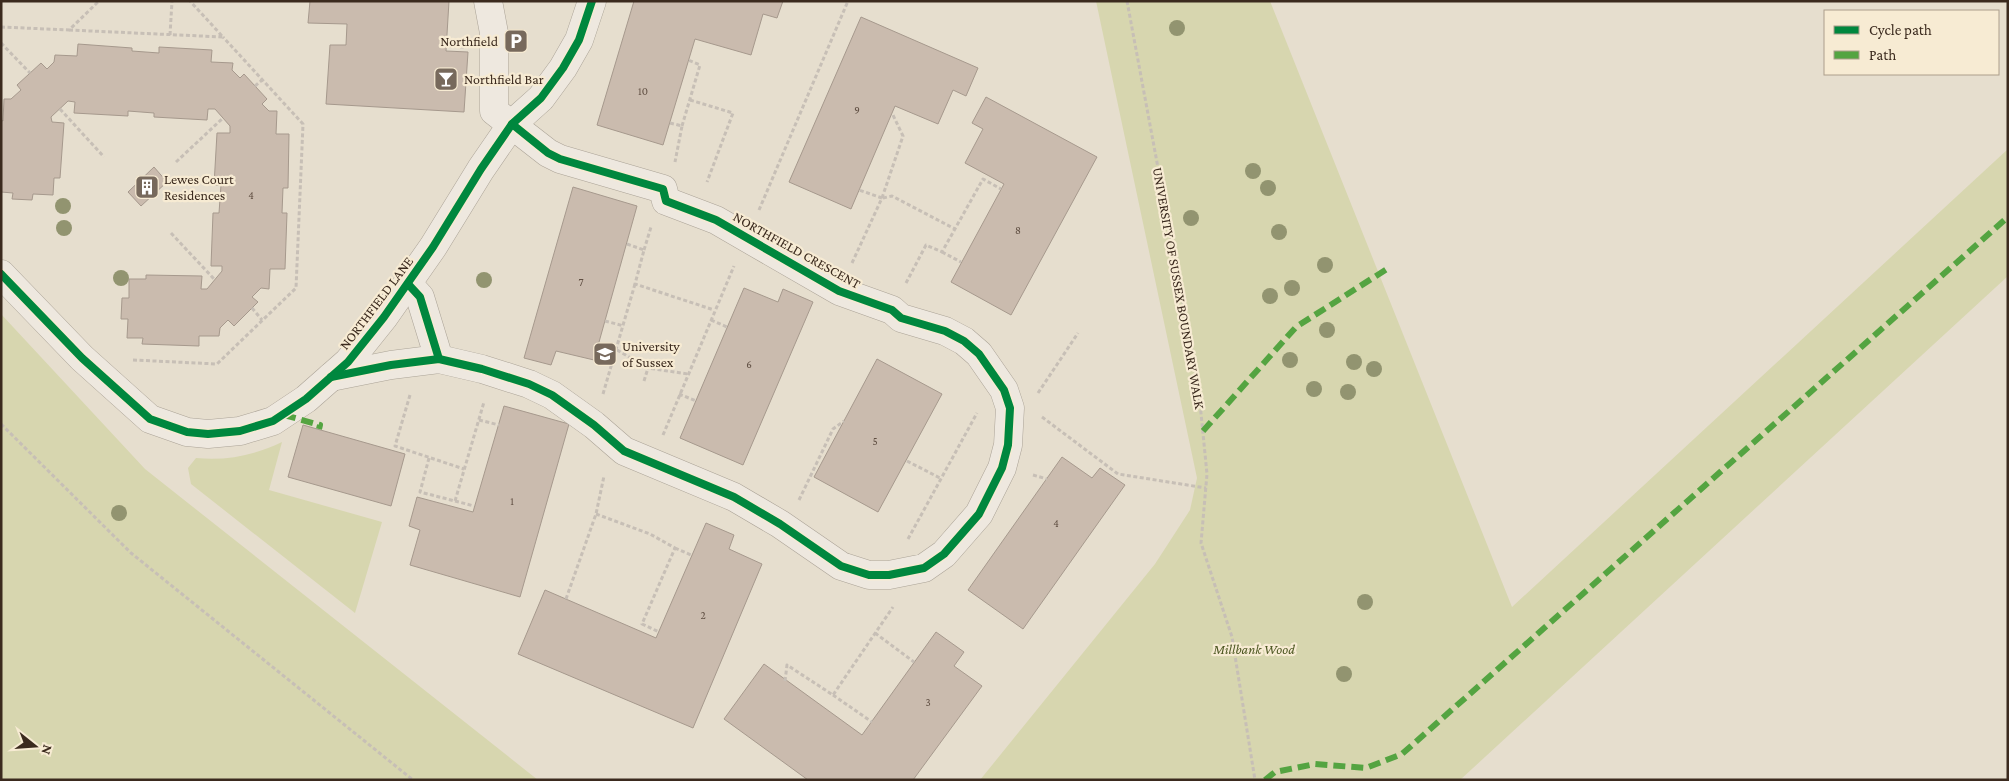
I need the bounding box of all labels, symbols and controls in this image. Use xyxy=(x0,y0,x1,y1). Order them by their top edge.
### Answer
legend xyxy=(1824,10,1999,75)
text: Cycle path xyxy=(1869,22,1932,39)
parking icon: Northfield xyxy=(503,28,529,54)
place label: Northfield xyxy=(440,33,499,49)
text: Path xyxy=(1869,47,1896,63)
bar icon: Northfield Bar xyxy=(433,66,459,92)
place label: Northfield Bar xyxy=(464,71,544,87)
house number: 10 xyxy=(638,85,648,97)
house number: 9 xyxy=(854,104,860,116)
street label: UNIVERSITY OF SUSSEX BOUNDARY WALK xyxy=(1150,166,1208,411)
place label: Lewes Court Residences xyxy=(164,171,234,203)
building icon: Lewes Court Residences xyxy=(134,174,160,200)
house number: 4 xyxy=(248,189,254,201)
street label: NORTHFIELD CRESCENT xyxy=(730,208,864,292)
house number: 8 xyxy=(1015,224,1021,236)
street label: NORTHFIELD LANE xyxy=(336,253,416,353)
house number: 7 xyxy=(578,276,584,288)
place label: University of Sussex xyxy=(622,338,680,370)
school or university icon: University of Sussex xyxy=(592,341,618,367)
house number: 6 xyxy=(746,358,752,370)
house number: 5 xyxy=(872,435,878,447)
house number: 1 xyxy=(510,495,514,507)
house number: 4 xyxy=(1053,517,1059,529)
house number: 2 xyxy=(700,609,706,621)
park label: Millbank Wood xyxy=(1212,641,1295,657)
house number: 3 xyxy=(925,696,931,708)
north arrow xyxy=(10,721,60,771)
text: N xyxy=(38,743,56,757)

